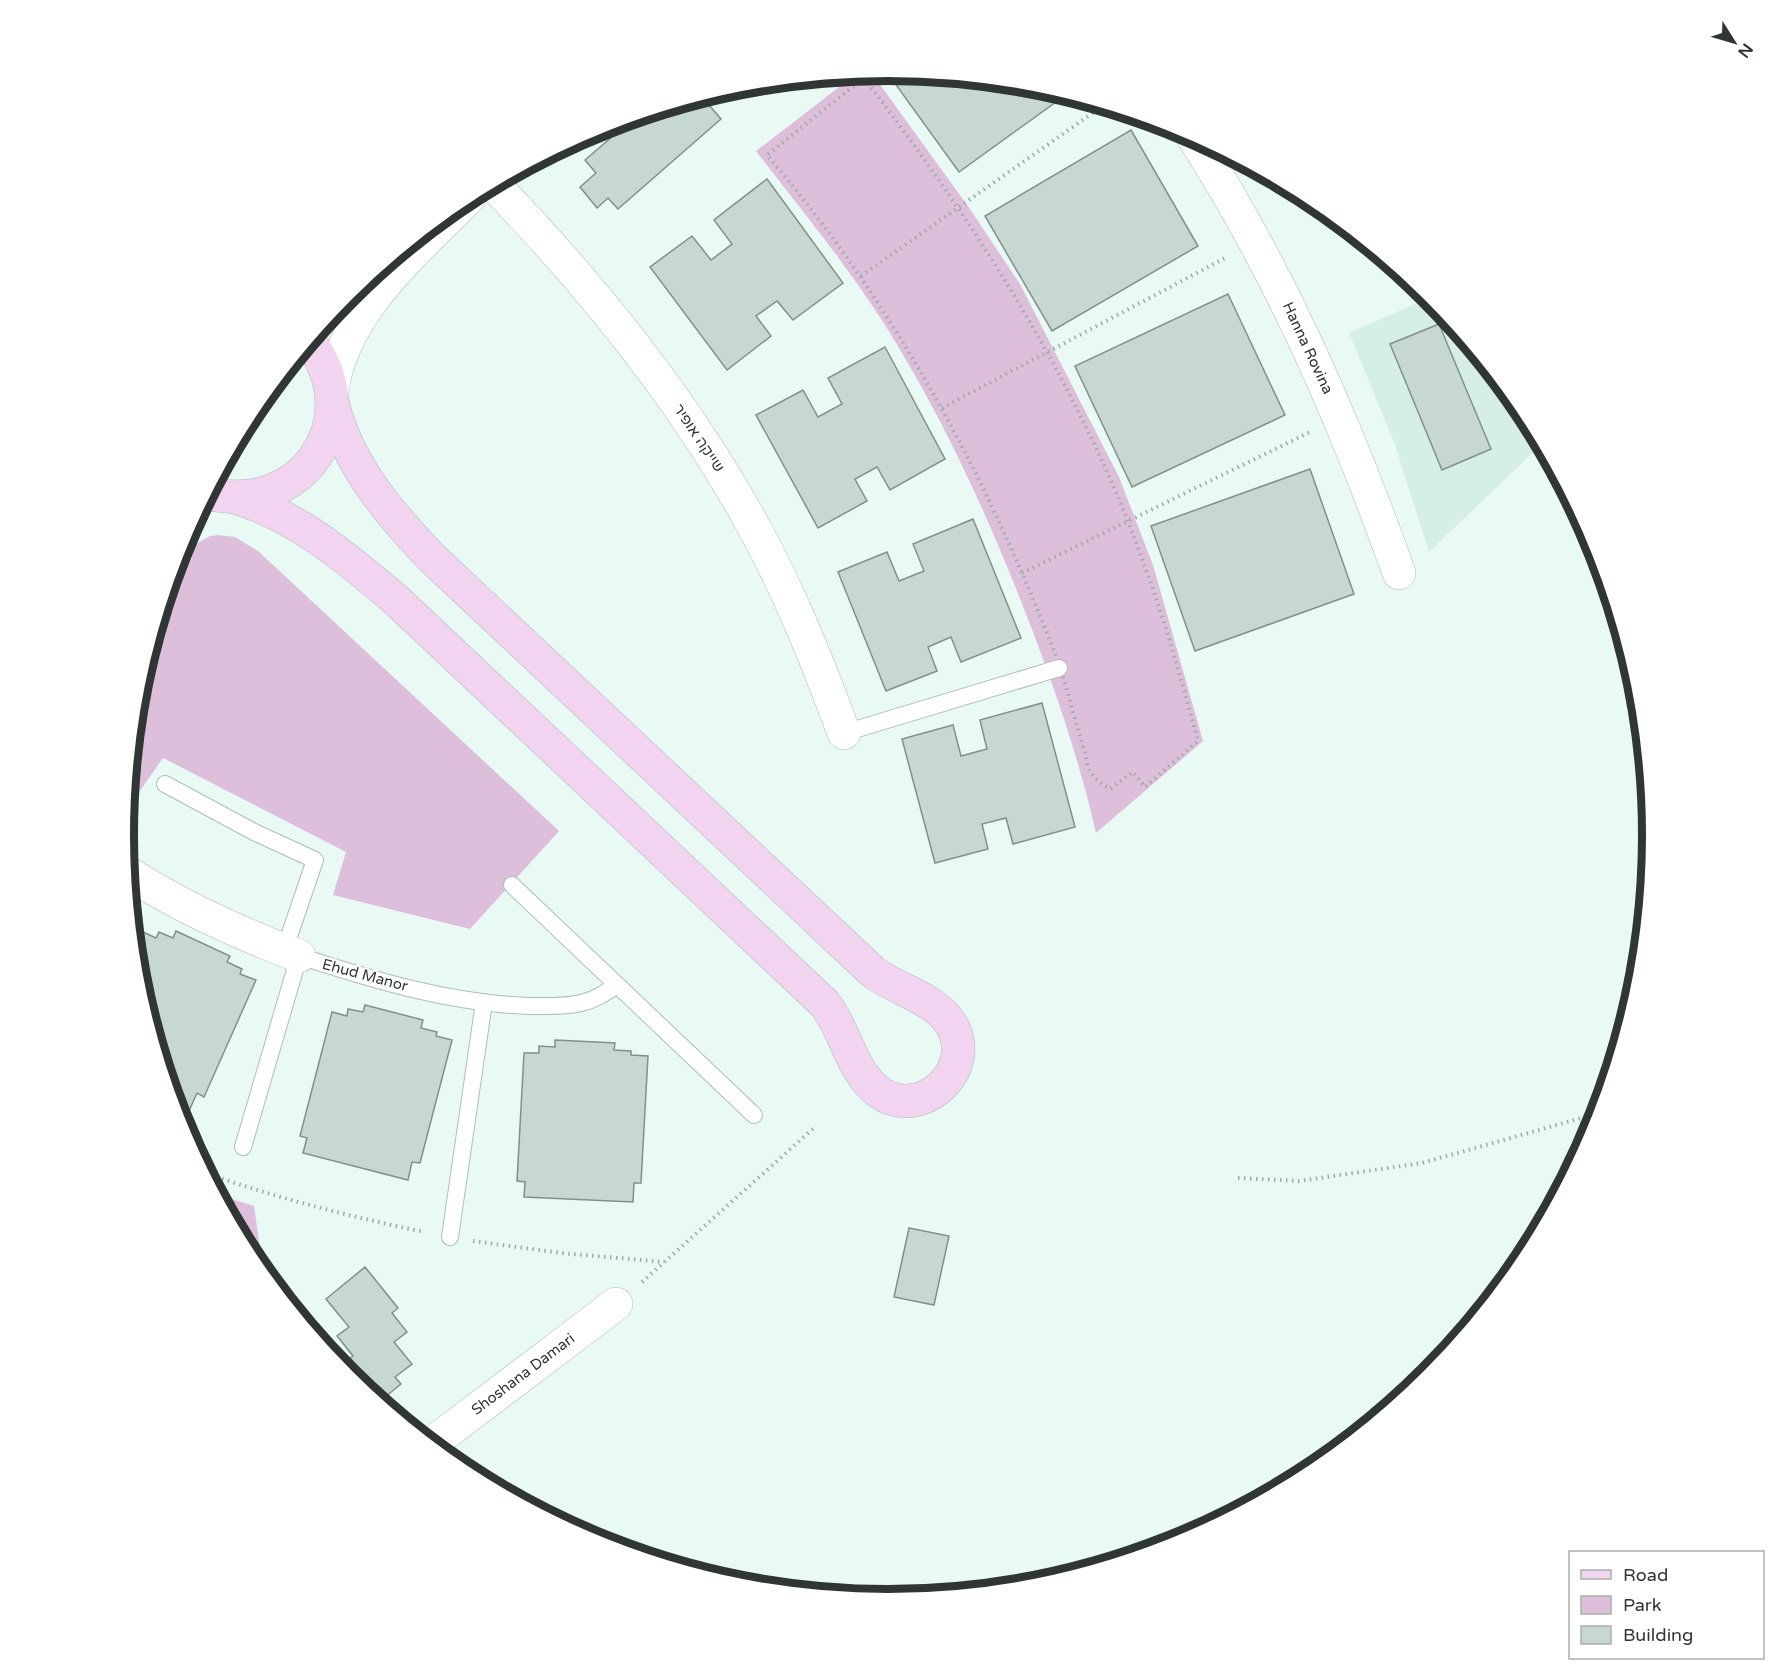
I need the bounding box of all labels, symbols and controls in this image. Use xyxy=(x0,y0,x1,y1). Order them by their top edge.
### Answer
north arrow xyxy=(1704,12,1764,72)
text: N xyxy=(1733,39,1757,62)
street label: Hanna Rovina xyxy=(1279,299,1337,397)
street label: שייקה אופיר xyxy=(670,401,728,475)
street label: Ehud Manor xyxy=(320,955,410,995)
street label: Shoshana Damari xyxy=(468,1329,578,1419)
legend xyxy=(1569,1551,1764,1659)
text: Road xyxy=(1623,1564,1668,1586)
text: Park xyxy=(1623,1594,1662,1616)
text: Building xyxy=(1623,1624,1693,1646)

